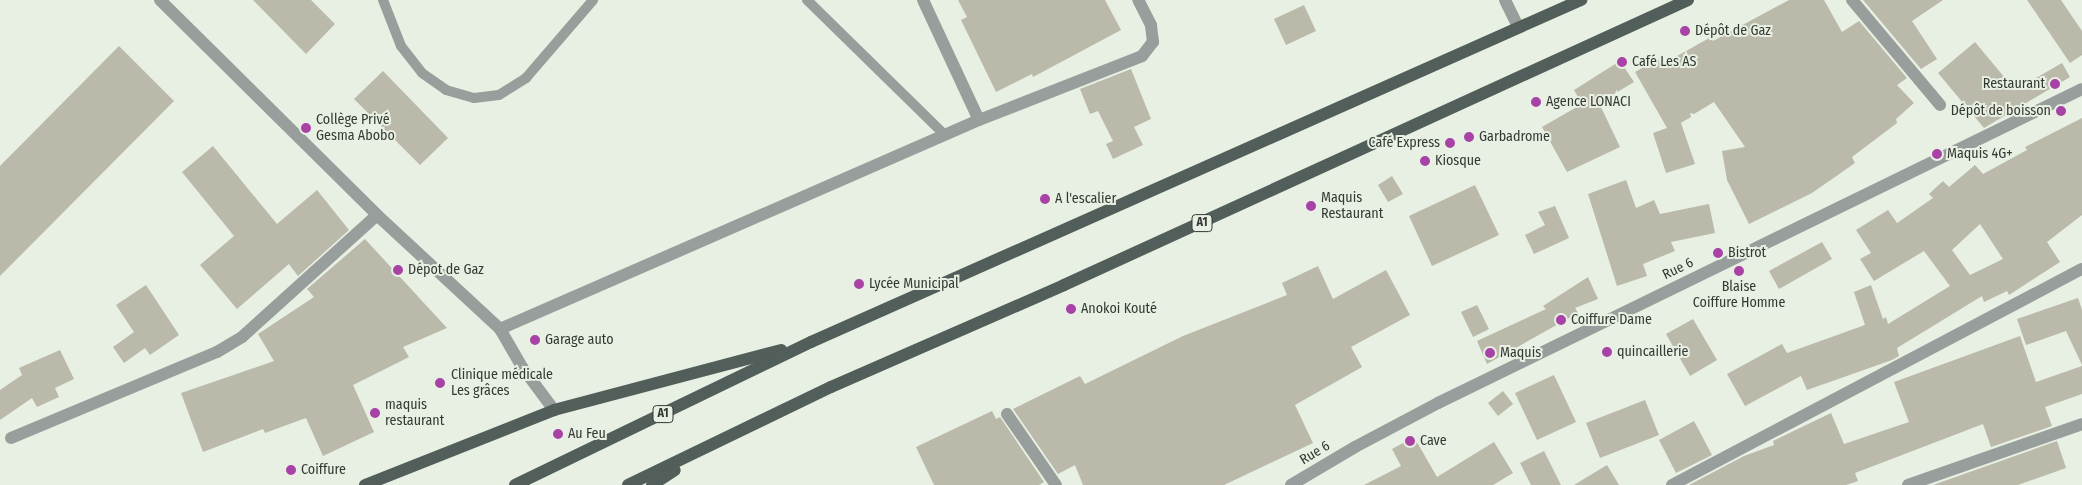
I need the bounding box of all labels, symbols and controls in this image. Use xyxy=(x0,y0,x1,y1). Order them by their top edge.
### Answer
place label: Dépôt de Gaz xyxy=(1695,23,1771,39)
marker: Dépôt de Gaz xyxy=(1679,25,1691,37)
place label: Café Les AS xyxy=(1632,54,1697,70)
marker: Café Les AS xyxy=(1616,56,1628,68)
place label: Restaurant xyxy=(1983,76,2045,92)
marker: Restaurant xyxy=(2049,78,2061,90)
place label: Agence LONACI xyxy=(1546,94,1631,110)
marker: Agence LONACI xyxy=(1530,96,1542,108)
place label: Dépôt de boisson xyxy=(1951,103,2051,119)
marker: Dépôt de boisson xyxy=(2055,105,2067,117)
place label: Collège Privé Gesma Abobo xyxy=(316,112,395,144)
marker: Collège Privé Gesma Abobo xyxy=(300,122,312,134)
place label: Garbadrome xyxy=(1479,129,1550,145)
marker: Garbadrome xyxy=(1463,131,1475,143)
place label: Café Express xyxy=(1368,135,1440,151)
marker: Café Express xyxy=(1444,137,1456,149)
place label: Maquis 4G+ xyxy=(1947,146,2013,162)
marker: Maquis 4G+ xyxy=(1931,148,1943,160)
place label: Kiosque xyxy=(1435,153,1481,169)
marker: Kiosque xyxy=(1419,155,1431,167)
place label: Maquis Restaurant xyxy=(1321,190,1383,222)
place label: A l'escalier xyxy=(1055,191,1116,207)
marker: A l'escalier xyxy=(1039,193,1051,205)
marker: Maquis Restaurant xyxy=(1305,200,1317,212)
road number: A1 xyxy=(1191,214,1213,232)
place label: Bistrot xyxy=(1728,245,1766,261)
marker: Bistrot xyxy=(1712,247,1724,259)
street label: Rue 6 xyxy=(1660,254,1696,284)
place label: Dépot de Gaz xyxy=(408,262,484,278)
marker: Dépot de Gaz xyxy=(392,264,404,276)
marker: Blaise Coiffure Homme xyxy=(1733,265,1745,277)
place label: Lycée Municipal xyxy=(869,276,959,292)
marker: Lycée Municipal xyxy=(853,278,865,290)
place label: Blaise Coiffure Homme xyxy=(1693,279,1785,312)
place label: Anokoi Kouté xyxy=(1081,301,1157,317)
marker: Anokoi Kouté xyxy=(1065,303,1077,315)
place label: Coiffure Dame xyxy=(1571,312,1652,328)
marker: Coiffure Dame xyxy=(1555,314,1567,326)
place label: Garage auto xyxy=(545,332,614,348)
marker: Garage auto xyxy=(529,334,541,346)
place label: quincaillerie xyxy=(1617,344,1689,360)
place label: Maquis xyxy=(1500,345,1541,361)
marker: quincaillerie xyxy=(1601,346,1613,358)
marker: Maquis xyxy=(1484,347,1496,359)
place label: Clinique médicale Les grâces xyxy=(451,367,553,400)
marker: Clinique médicale Les grâces xyxy=(433,376,447,390)
place label: maquis restaurant xyxy=(385,397,444,430)
road number: A1 xyxy=(652,404,674,424)
marker: maquis restaurant xyxy=(369,407,381,419)
place label: Au Feu xyxy=(568,426,606,442)
marker: Au Feu xyxy=(552,428,564,440)
place label: Cave xyxy=(1420,433,1447,449)
marker: Cave xyxy=(1404,435,1416,447)
street label: Rue 6 xyxy=(1297,438,1333,468)
place label: Coiffure xyxy=(301,462,346,478)
marker: Coiffure xyxy=(285,464,297,476)

